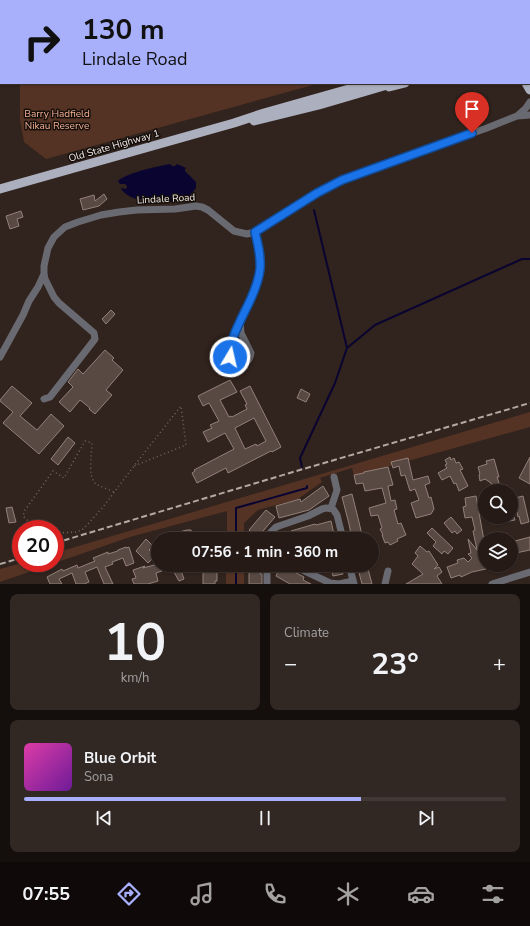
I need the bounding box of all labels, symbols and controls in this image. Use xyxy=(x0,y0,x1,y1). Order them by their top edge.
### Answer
text: 130 m xyxy=(82,11,165,49)
icon: right xyxy=(16,16,68,68)
text: Lindale Road xyxy=(82,47,188,71)
pin xyxy=(455,92,489,133)
icon: arrive xyxy=(461,98,483,120)
park label: Barry Hadfield Nikau Reserve xyxy=(24,107,90,133)
street label: Old State Highway 1 xyxy=(67,126,161,166)
street label: Lindale Road xyxy=(136,190,196,208)
position arrow xyxy=(209,336,251,378)
map controls xyxy=(478,484,518,572)
button: search xyxy=(478,484,518,524)
speed limit sign: 20 xyxy=(12,520,64,572)
button: layers xyxy=(478,532,518,572)
text: 07:56 · 1 min · 360 m xyxy=(192,542,338,562)
text: 10 xyxy=(104,607,166,678)
text: Climate xyxy=(284,624,329,642)
text: 23° xyxy=(371,644,419,685)
text: − xyxy=(284,649,297,679)
text: + xyxy=(493,649,506,679)
text: km/h xyxy=(121,669,149,687)
text: Blue Orbit xyxy=(84,748,156,768)
text: Sona xyxy=(84,768,114,786)
icon: previous xyxy=(93,807,115,829)
icon: pause xyxy=(254,807,276,829)
icon: next xyxy=(415,807,437,829)
icon: directions xyxy=(115,880,143,908)
icon: music xyxy=(188,880,216,908)
icon: phone xyxy=(261,880,289,908)
icon: climate xyxy=(334,880,362,908)
icon: car xyxy=(407,880,435,908)
icon: filters xyxy=(479,880,507,908)
text: 07:55 xyxy=(22,882,70,906)

